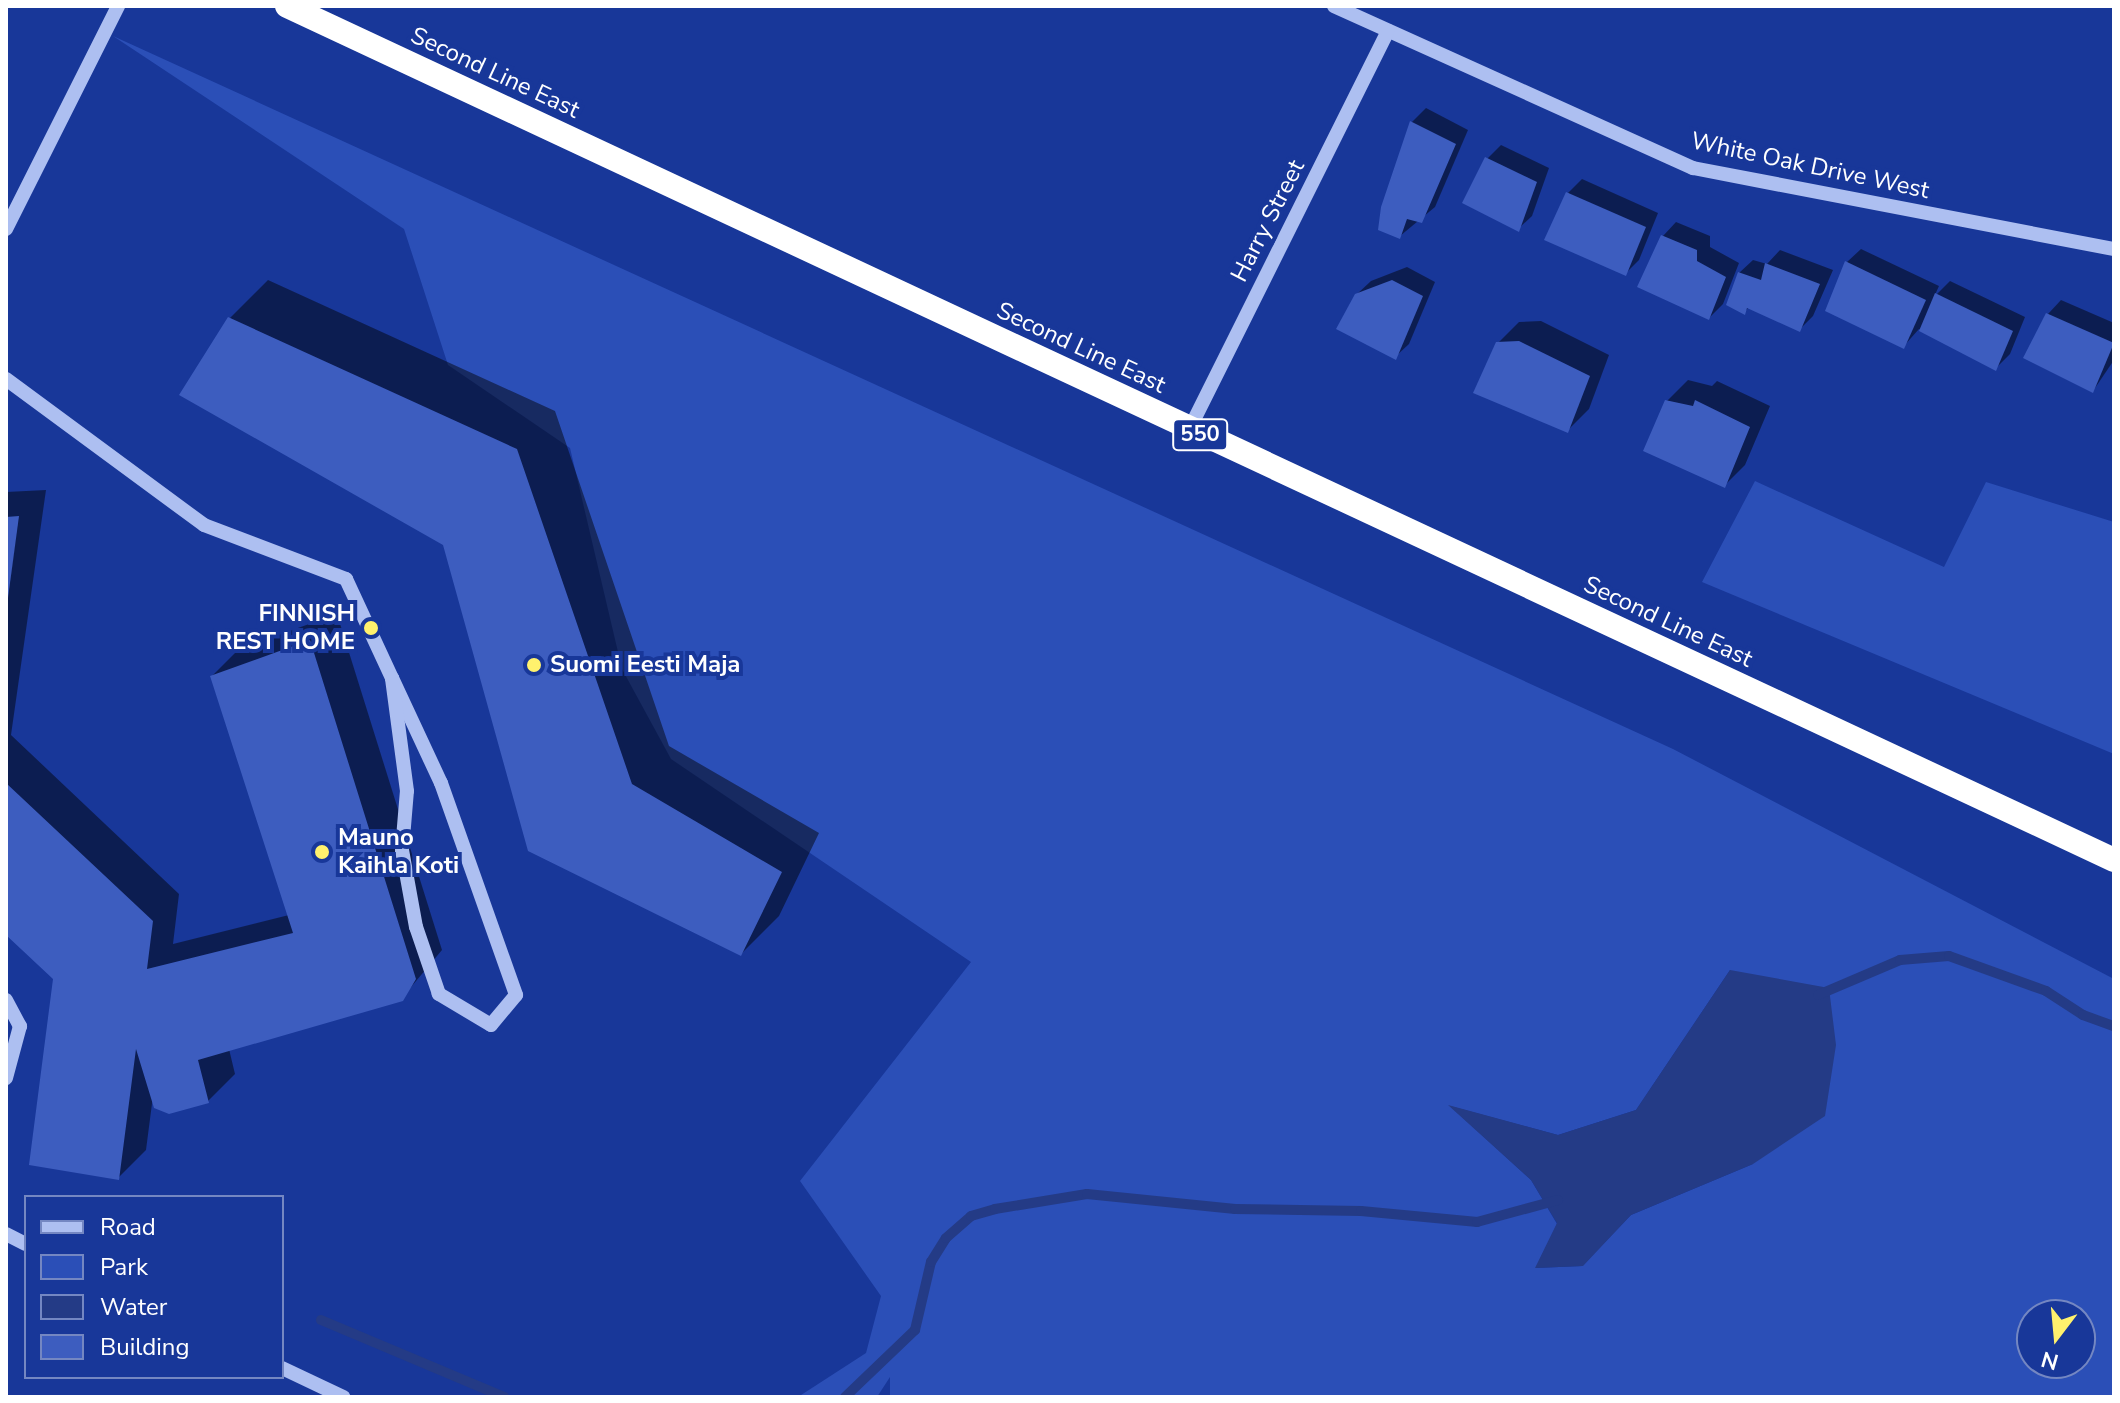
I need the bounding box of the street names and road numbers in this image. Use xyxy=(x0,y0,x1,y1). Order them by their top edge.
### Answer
street label: Second Line East xyxy=(406,21,584,125)
street label: White Oak Drive West xyxy=(1688,127,1932,205)
street label: Harry Street xyxy=(1225,155,1311,287)
street label: Second Line East xyxy=(992,296,1170,400)
road number: 550 xyxy=(1172,417,1228,453)
street label: Second Line East xyxy=(1579,570,1757,674)

